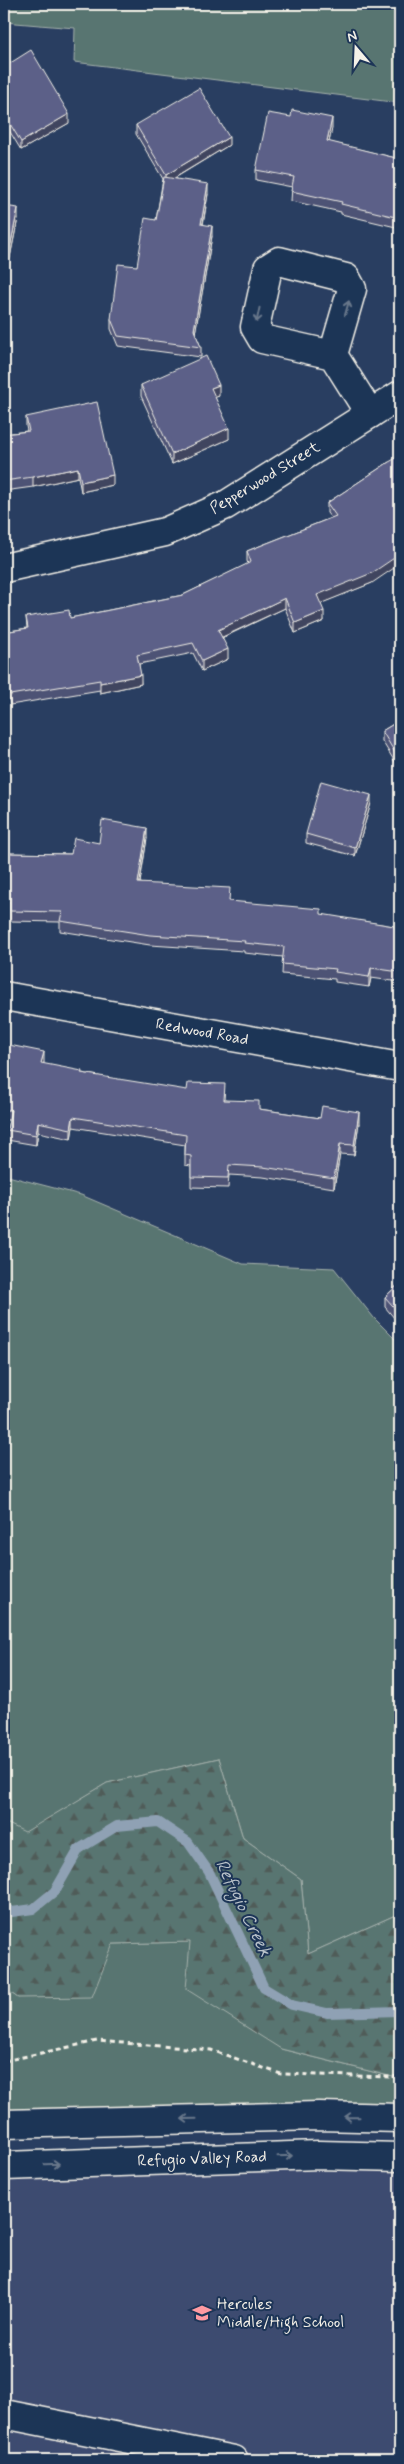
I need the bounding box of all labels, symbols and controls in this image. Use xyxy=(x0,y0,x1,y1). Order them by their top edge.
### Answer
north arrow xyxy=(332,22,382,72)
text: N xyxy=(345,27,359,47)
one-way arrow xyxy=(342,301,352,317)
one-way arrow xyxy=(253,306,262,322)
street label: Pepperwood Street xyxy=(206,437,324,519)
street label: Redwood Road xyxy=(154,1014,250,1050)
water label: Refugio Creek xyxy=(207,1855,277,1962)
one-way arrow xyxy=(344,2112,360,2122)
one-way arrow xyxy=(181,2115,197,2124)
street label: Refugio Valley Road xyxy=(137,2146,267,2173)
one-way arrow xyxy=(276,2151,293,2161)
one-way arrow xyxy=(44,2159,60,2169)
place label: Hercules Middle/High School xyxy=(217,2294,344,2334)
school or university icon: Hercules Middle/High School xyxy=(191,2302,213,2324)

